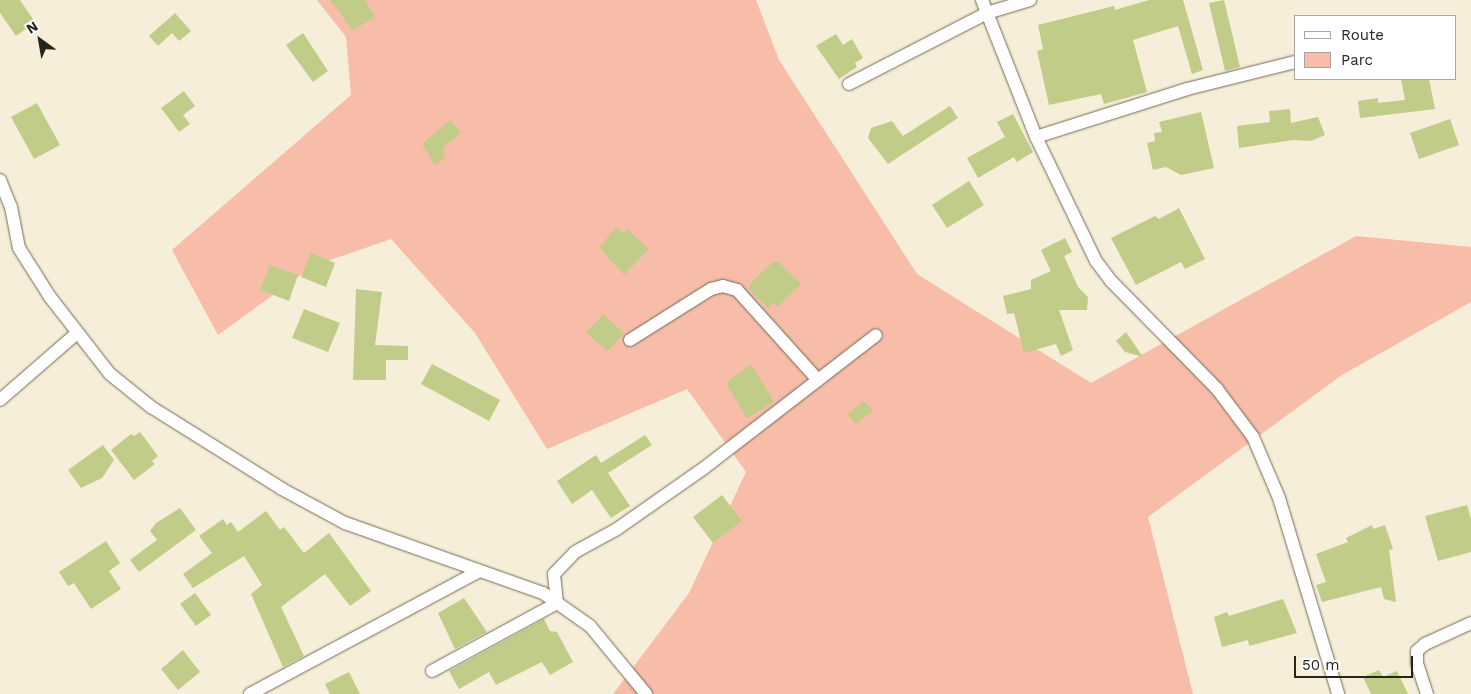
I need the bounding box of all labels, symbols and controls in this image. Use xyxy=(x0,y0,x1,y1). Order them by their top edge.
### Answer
north arrow xyxy=(15,15,65,65)
legend xyxy=(1294,15,1456,80)
text: N xyxy=(23,18,41,37)
text: Route xyxy=(1341,26,1384,44)
text: Parc xyxy=(1341,51,1373,69)
scale bar xyxy=(1296,646,1415,678)
text: 50 m xyxy=(1302,656,1339,674)

